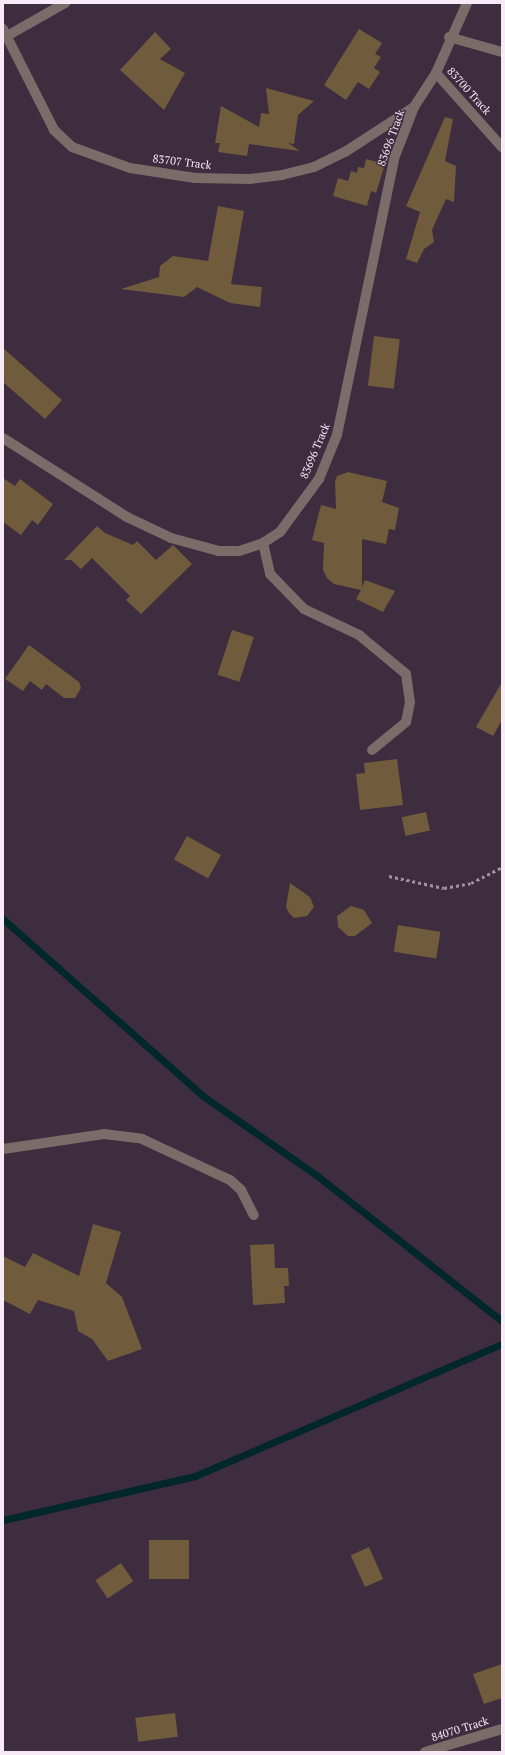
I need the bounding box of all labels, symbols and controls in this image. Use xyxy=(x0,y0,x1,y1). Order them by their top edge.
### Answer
street label: 83700 Track xyxy=(444,65,494,117)
street label: 83696 Track xyxy=(375,108,407,168)
street label: 83707 Track xyxy=(152,152,212,172)
street label: 83696 Track xyxy=(297,421,333,481)
street label: 84070 Track xyxy=(430,1714,490,1744)

